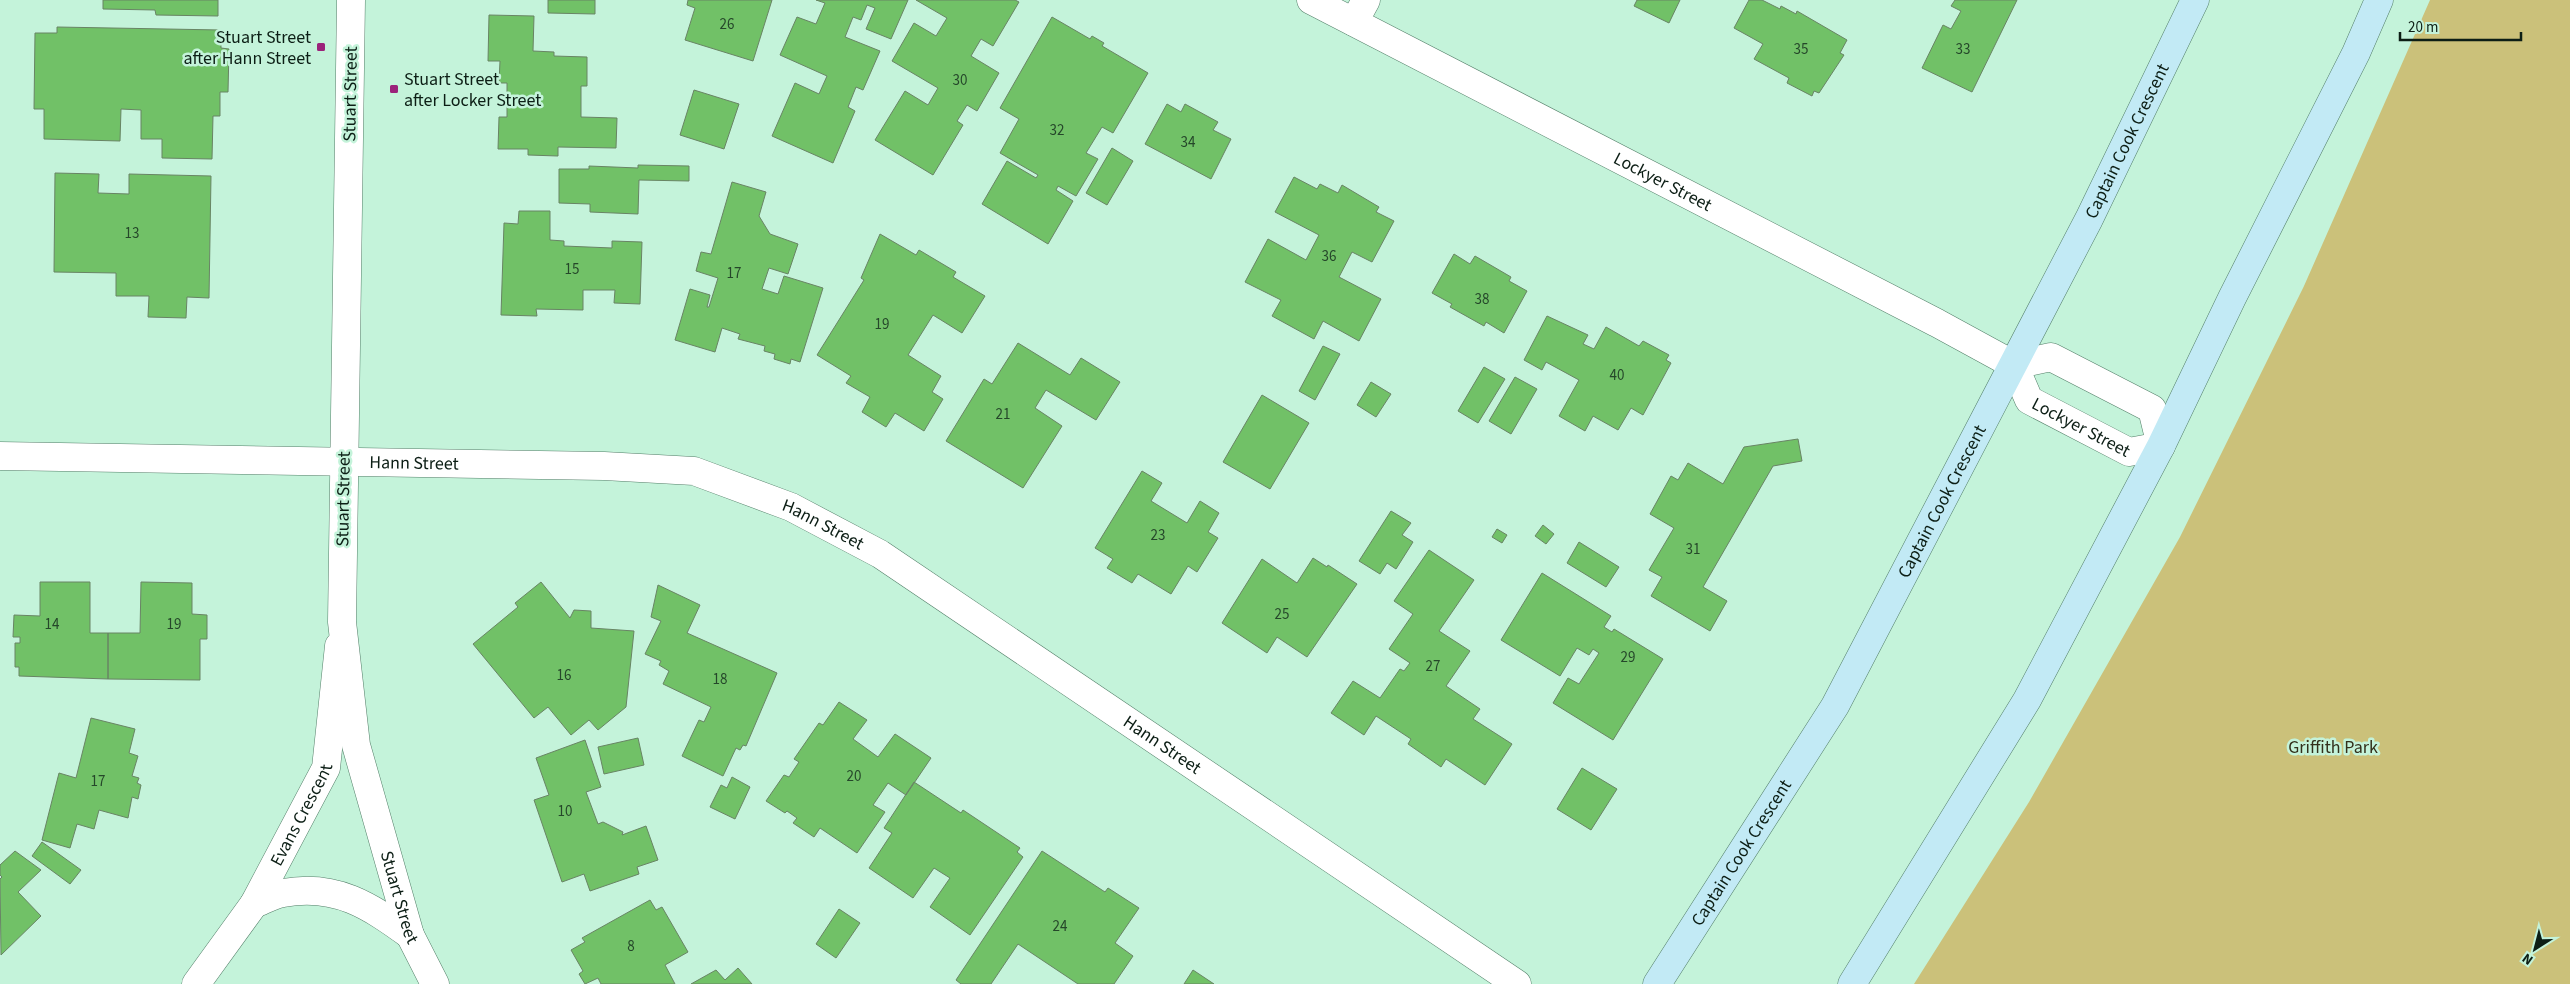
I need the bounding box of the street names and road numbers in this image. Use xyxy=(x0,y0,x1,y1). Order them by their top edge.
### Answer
street label: Stuart Street xyxy=(337,46,364,142)
street label: Captain Cook Crescent xyxy=(2079,59,2175,223)
street label: Lockyer Street xyxy=(1609,146,1716,218)
street label: Lockyer Street xyxy=(2027,392,2134,464)
street label: Captain Cook Crescent xyxy=(1892,421,1993,582)
street label: Hann Street xyxy=(369,450,459,477)
street label: Stuart Street xyxy=(330,451,357,547)
street label: Hann Street xyxy=(779,493,868,556)
street label: Hann Street xyxy=(1118,710,1206,780)
street label: Evans Crescent xyxy=(264,763,339,871)
street label: Captain Cook Crescent xyxy=(1685,775,1798,931)
street label: Stuart Street xyxy=(374,848,424,948)

